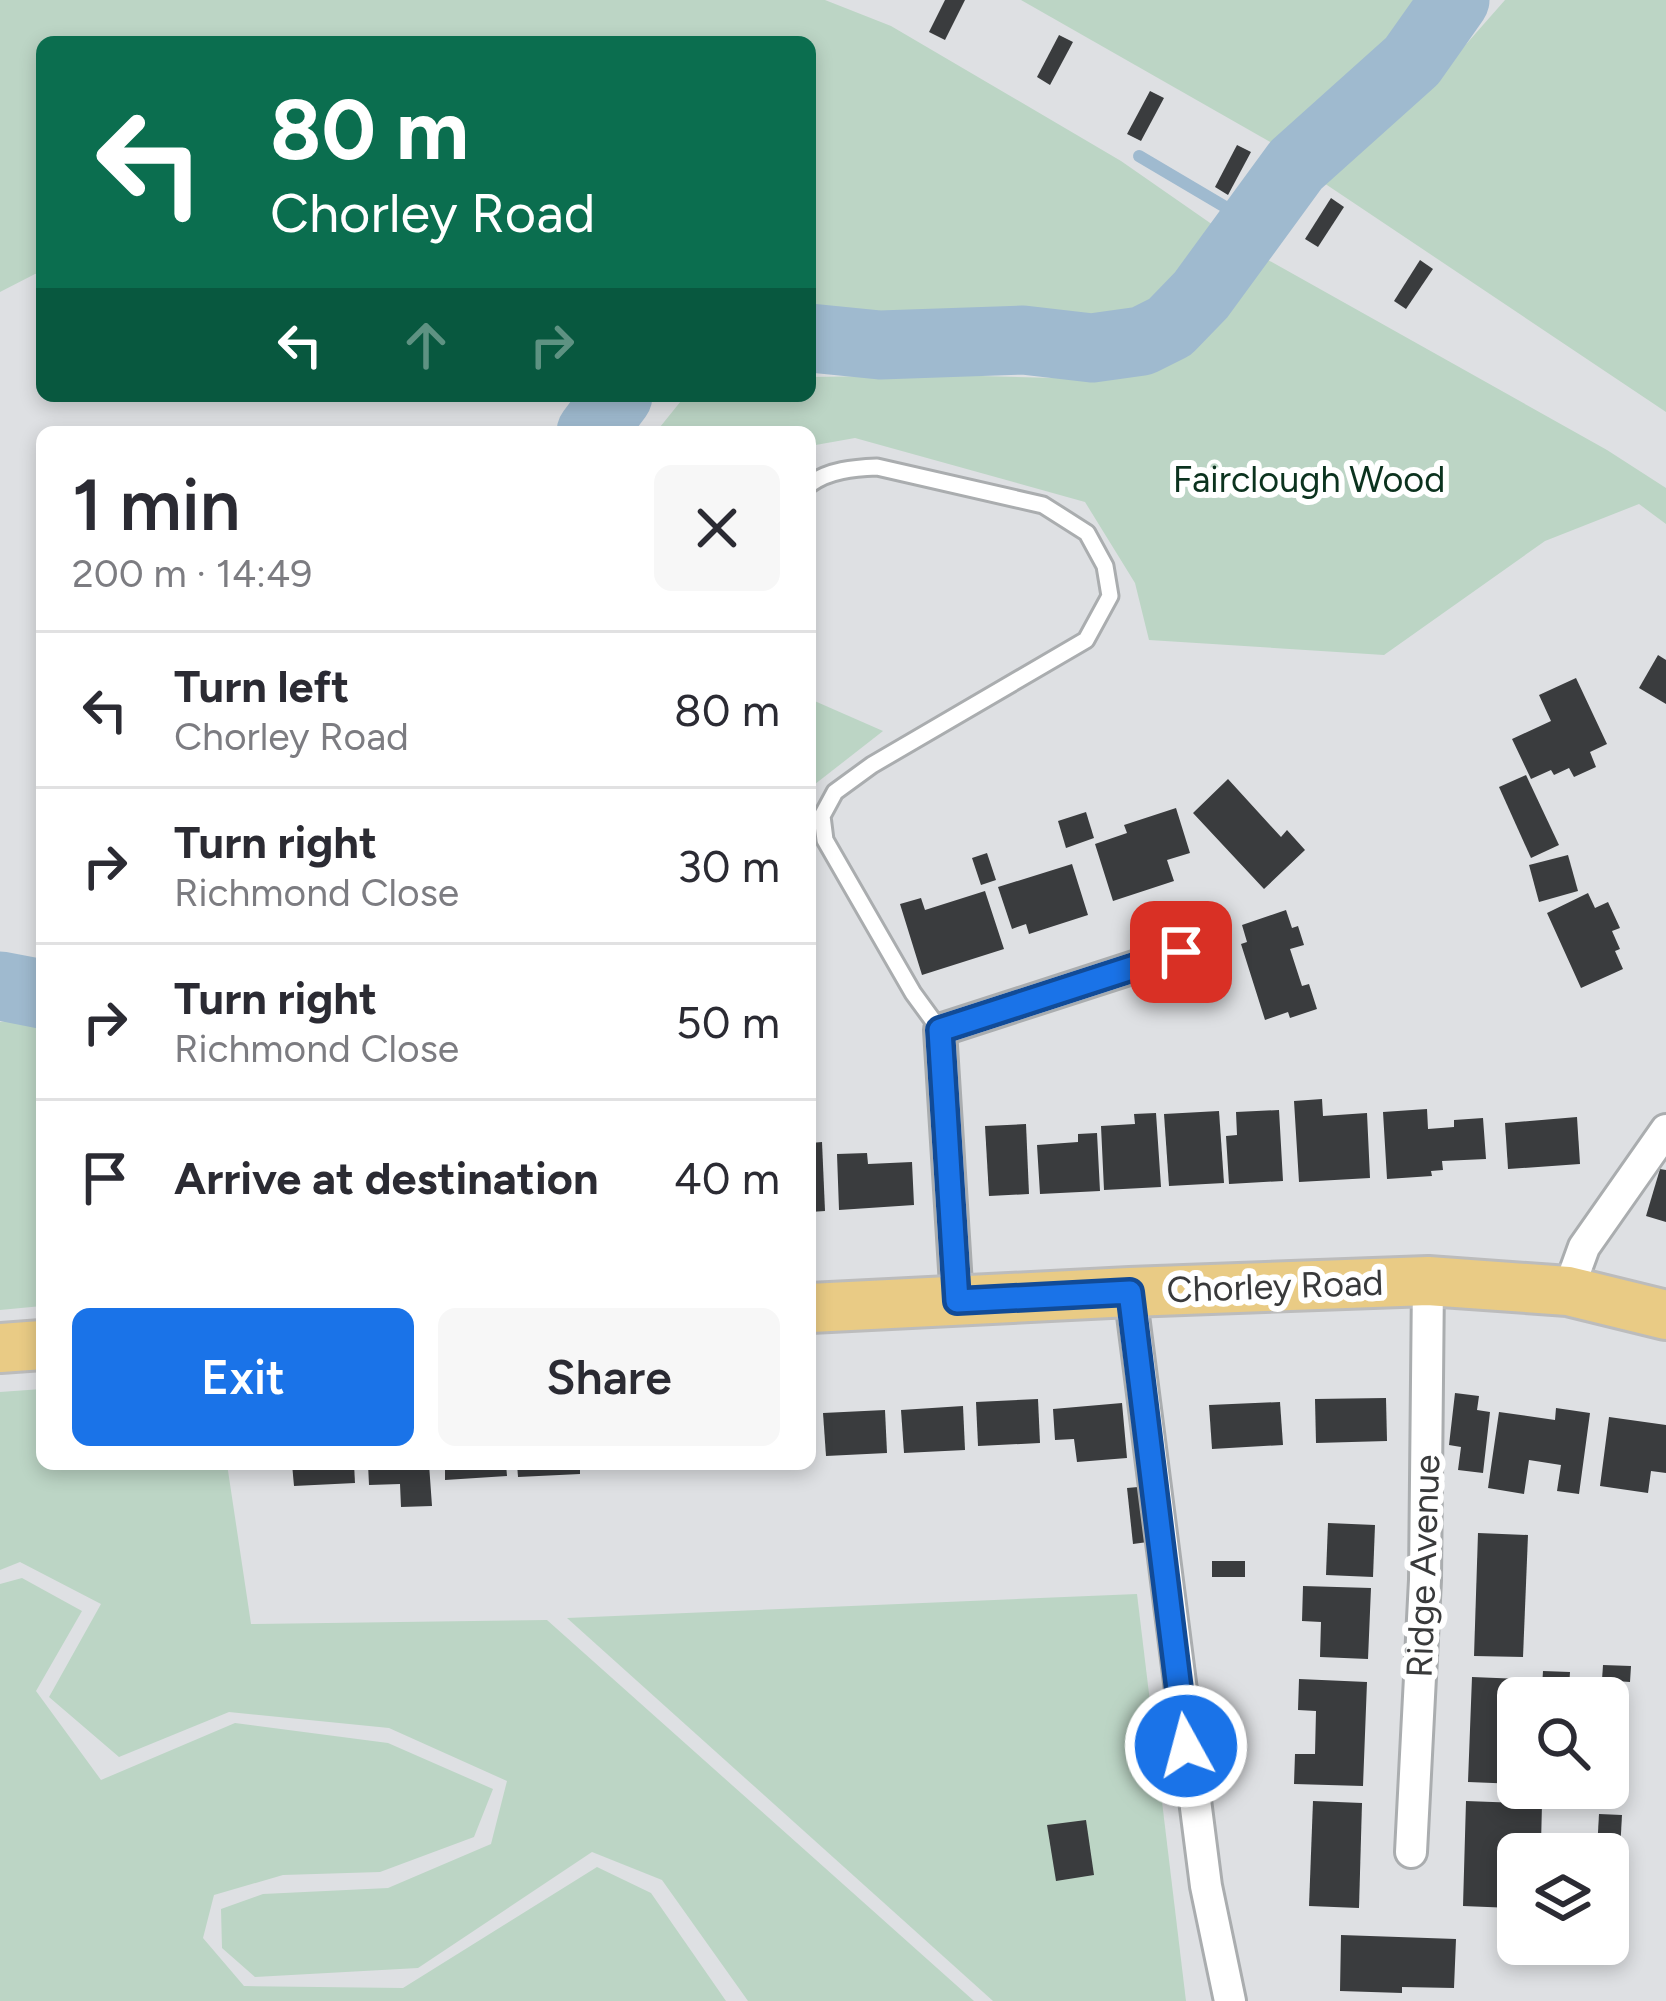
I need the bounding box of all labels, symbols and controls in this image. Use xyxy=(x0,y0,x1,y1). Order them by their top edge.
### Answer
text: 80 m xyxy=(270,79,469,180)
icon: left xyxy=(72,84,228,240)
text: Chorley Road xyxy=(270,181,595,246)
icon: left xyxy=(267,312,333,378)
icon: ahead xyxy=(393,312,459,378)
icon: right xyxy=(519,312,585,378)
park label: Fairclough Wood xyxy=(1173,458,1445,501)
text: 1 min xyxy=(72,462,240,548)
button: close xyxy=(654,465,780,591)
text: 200 m · 14:49 xyxy=(72,550,312,597)
text: Turn left xyxy=(174,659,349,713)
icon: left xyxy=(72,677,138,743)
text: 80 m xyxy=(674,683,780,737)
text: Chorley Road xyxy=(174,713,409,760)
text: Turn right xyxy=(174,815,377,869)
icon: right xyxy=(72,833,138,899)
text: 30 m xyxy=(677,839,780,893)
text: Richmond Close xyxy=(174,869,459,916)
pin xyxy=(1130,901,1232,1003)
icon: arrive xyxy=(1148,919,1214,985)
text: Turn right xyxy=(174,971,377,1025)
icon: right xyxy=(72,989,138,1055)
text: 50 m xyxy=(676,995,780,1049)
text: Richmond Close xyxy=(174,1025,459,1072)
icon: arrive xyxy=(72,1145,138,1211)
text: Arrive at destination xyxy=(174,1151,598,1205)
text: 40 m xyxy=(674,1151,780,1205)
street label: Chorley Road xyxy=(1166,1261,1384,1311)
button: Exit xyxy=(72,1308,414,1446)
button: Share xyxy=(438,1308,780,1446)
street label: Ridge Avenue xyxy=(1398,1454,1448,1678)
map controls xyxy=(1497,1677,1629,1965)
button: search xyxy=(1497,1677,1629,1809)
position arrow xyxy=(1123,1683,1249,1809)
button: layers xyxy=(1497,1833,1629,1965)

